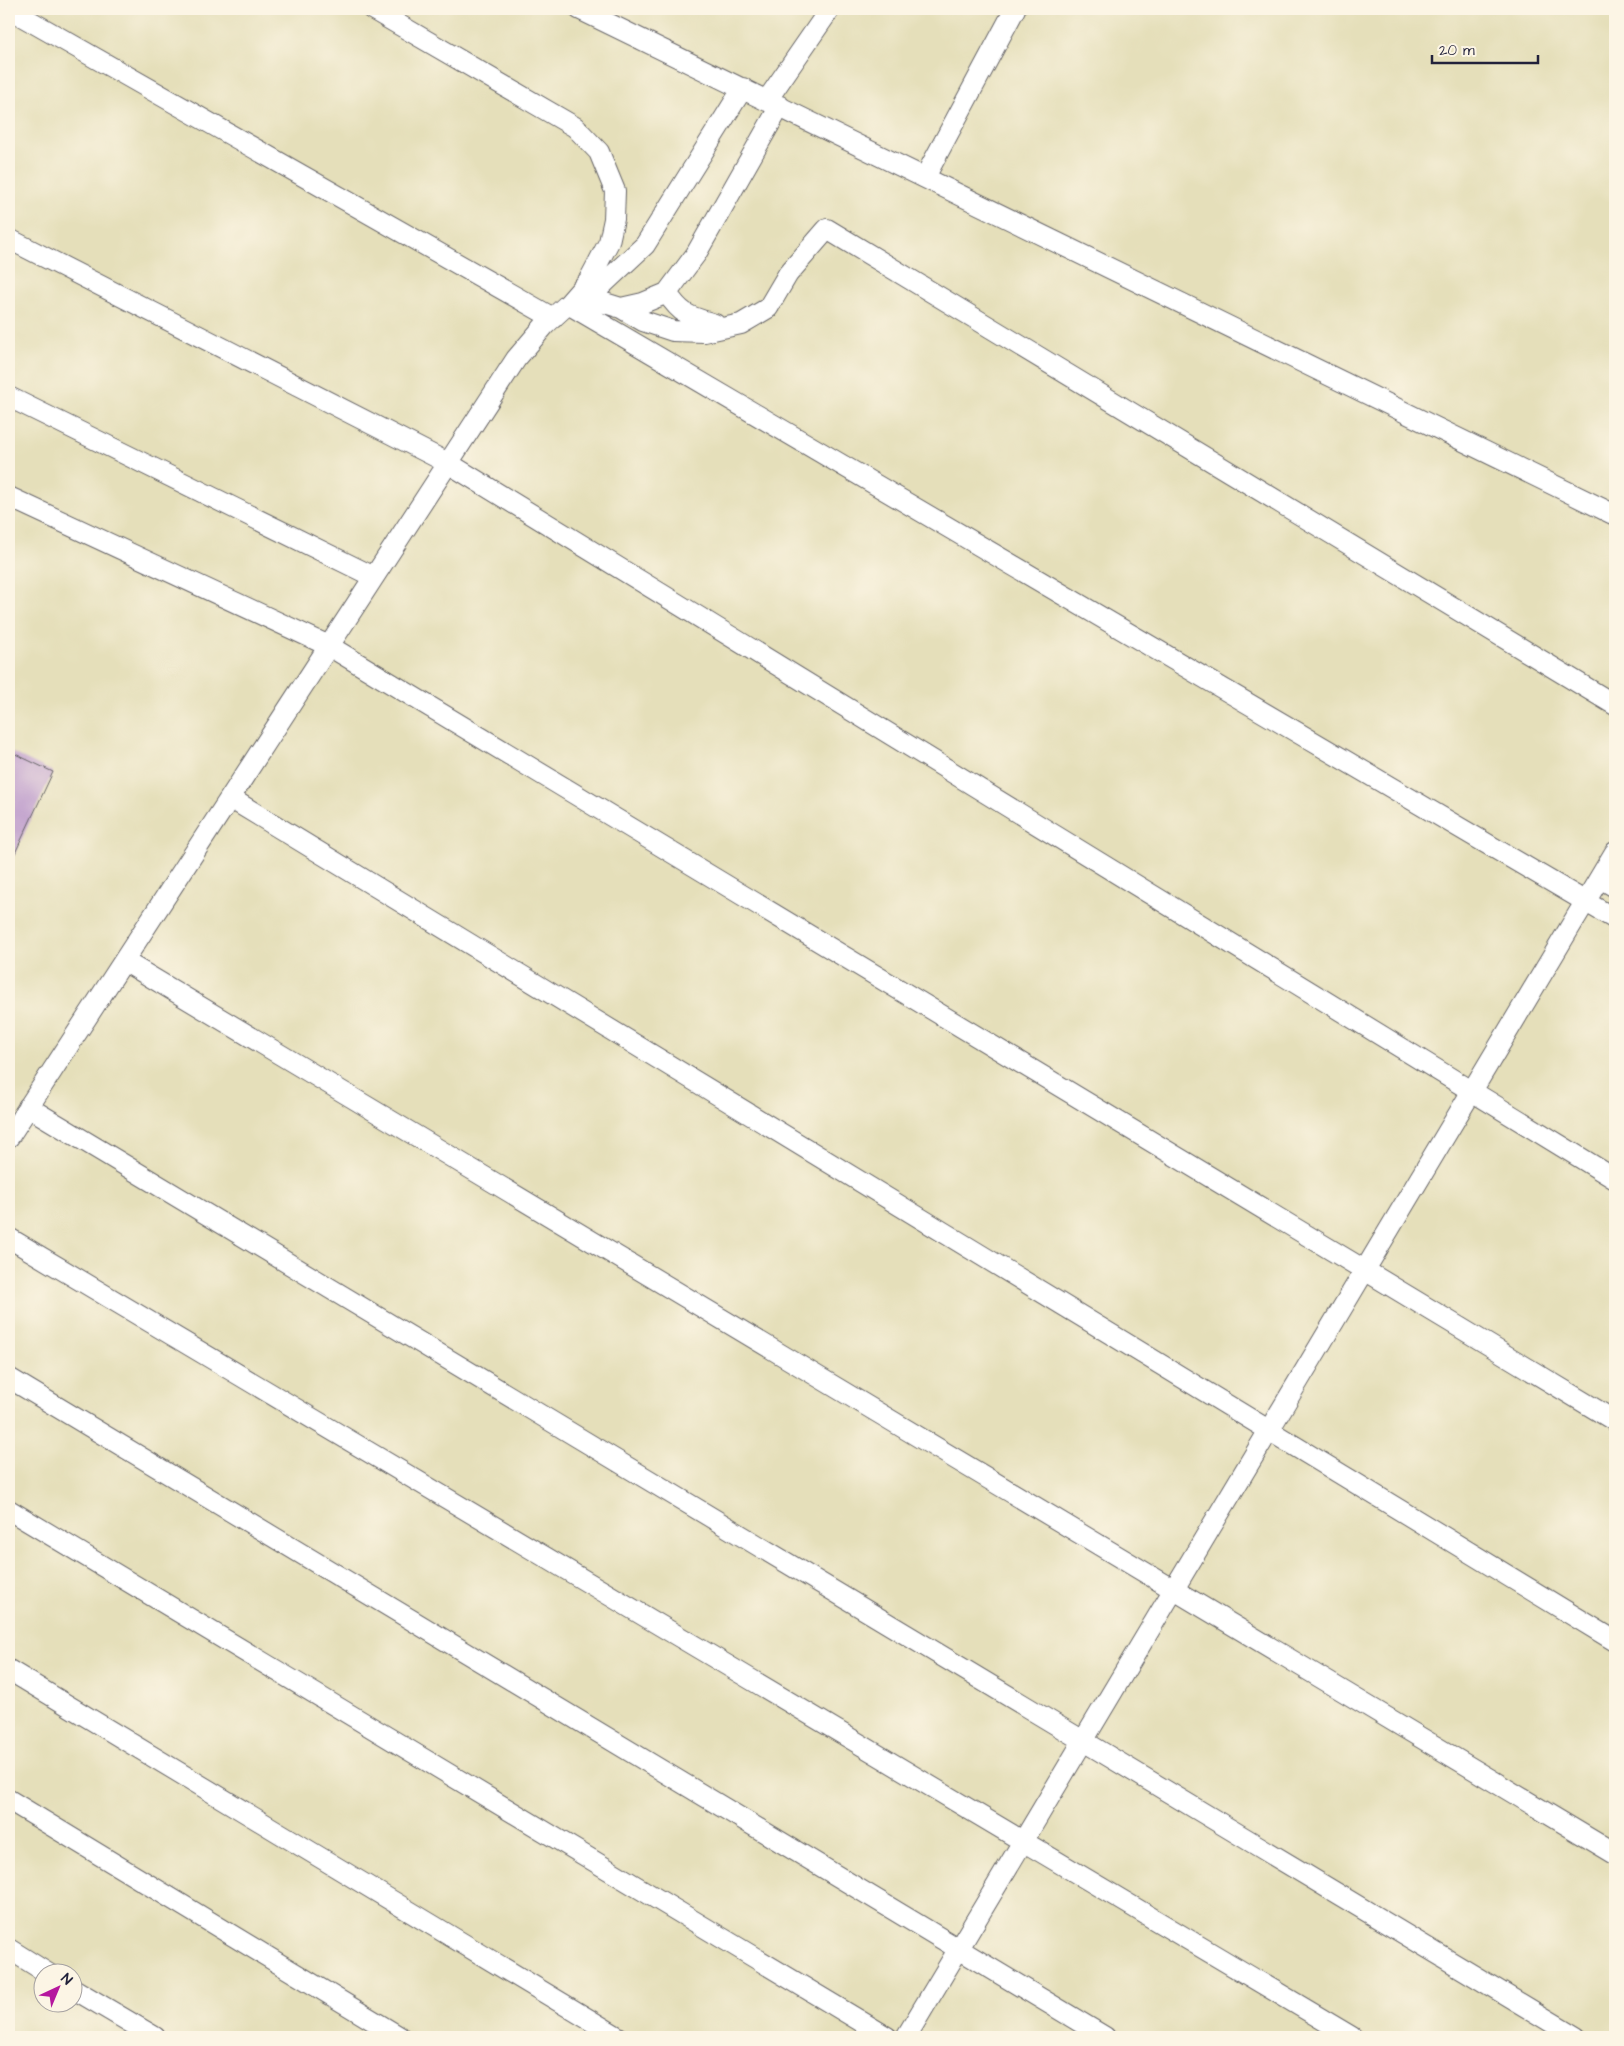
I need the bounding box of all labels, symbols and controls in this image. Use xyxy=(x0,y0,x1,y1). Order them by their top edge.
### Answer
scale bar xyxy=(1432,32,1538,64)
text: 20 m xyxy=(1439,40,1475,61)
north arrow xyxy=(32,1964,82,2014)
text: N xyxy=(56,1969,77,1990)

